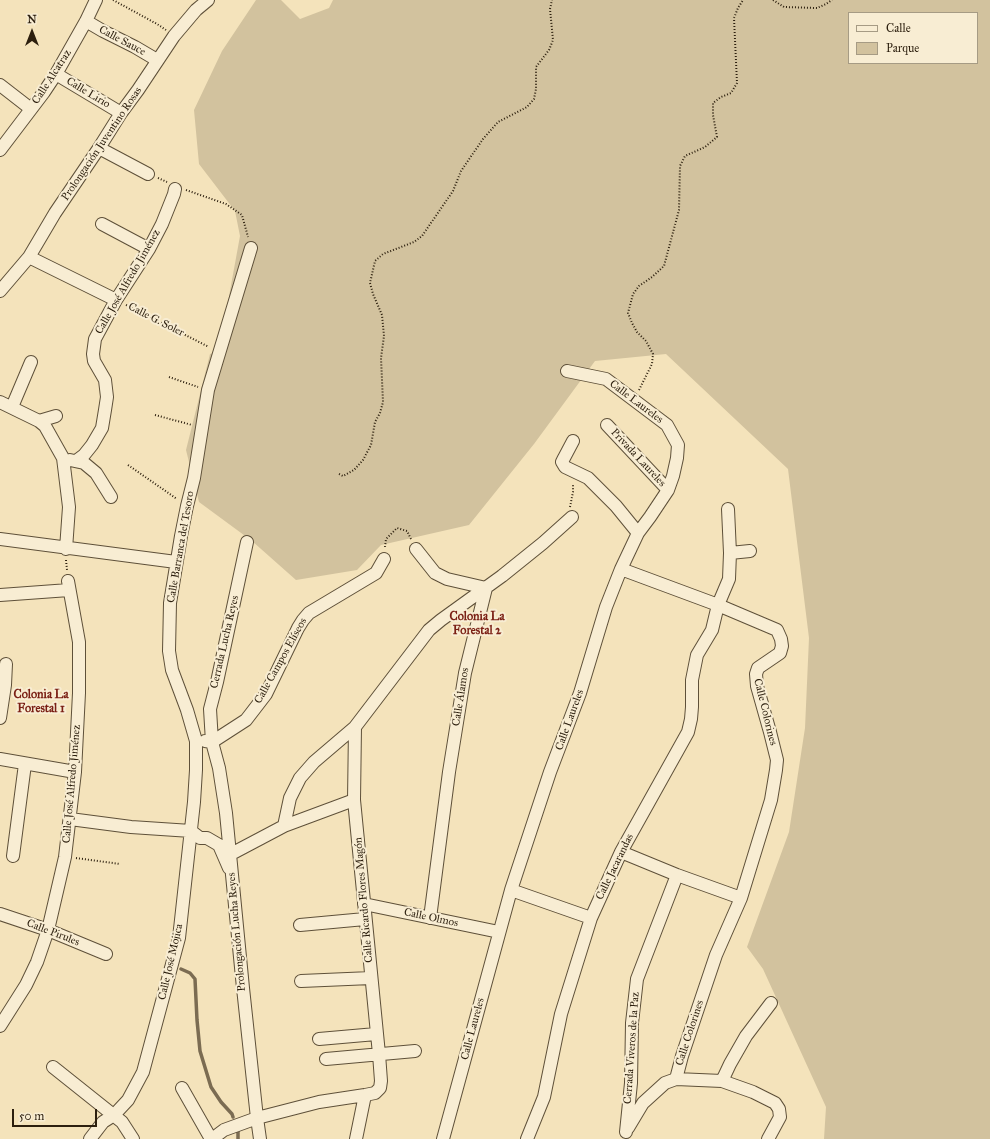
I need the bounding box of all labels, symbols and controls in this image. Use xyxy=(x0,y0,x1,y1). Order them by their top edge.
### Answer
north arrow xyxy=(12,12,52,52)
legend xyxy=(848,12,978,64)
text: N xyxy=(27,13,37,26)
text: Calle xyxy=(886,21,911,35)
street label: Calle Sauce xyxy=(96,23,148,59)
text: Parque xyxy=(886,41,919,55)
street label: Calle Alcatraz xyxy=(29,47,75,107)
street label: Calle Lirio xyxy=(64,75,112,111)
street label: Prolongación Juventino Rosas xyxy=(59,85,145,203)
street label: Calle José Alfredo Jiménez xyxy=(93,227,163,337)
street label: Calle G. Soler xyxy=(126,300,186,340)
street label: Calle Laureles xyxy=(607,378,665,426)
street label: Privada Laureles xyxy=(608,426,668,490)
street label: Calle Barranca del Tesoro xyxy=(165,490,197,604)
street label: Cerrada Lucha Reyes xyxy=(208,594,242,690)
district label: Colonia La Forestal 2 xyxy=(450,610,504,638)
street label: Calle Campos Elíseos xyxy=(252,616,310,706)
street label: Calle Álamos xyxy=(450,667,472,727)
street label: Calle Colorines xyxy=(750,677,780,747)
district label: Colonia La Forestal 1 xyxy=(14,688,68,716)
street label: Calle Laureles xyxy=(553,688,587,752)
street label: Calle José Alfredo Jiménez xyxy=(60,724,84,844)
street label: Calle Jacarandas xyxy=(593,832,637,902)
street label: Calle Ricardo Flores Magón xyxy=(352,837,376,963)
street label: Prolongación Lucha Reyes xyxy=(225,872,249,992)
street label: Calle Olmos xyxy=(403,906,459,930)
street label: Calle Pirules xyxy=(25,917,81,949)
street label: Calle José Mojica xyxy=(156,923,186,1001)
street label: Cerrada Viveros de la Paz xyxy=(622,992,642,1104)
street label: Calle Laureles xyxy=(458,996,488,1062)
street label: Calle Colorines xyxy=(673,998,707,1068)
scale bar xyxy=(14,1101,99,1127)
text: 50 m xyxy=(19,1109,44,1123)

